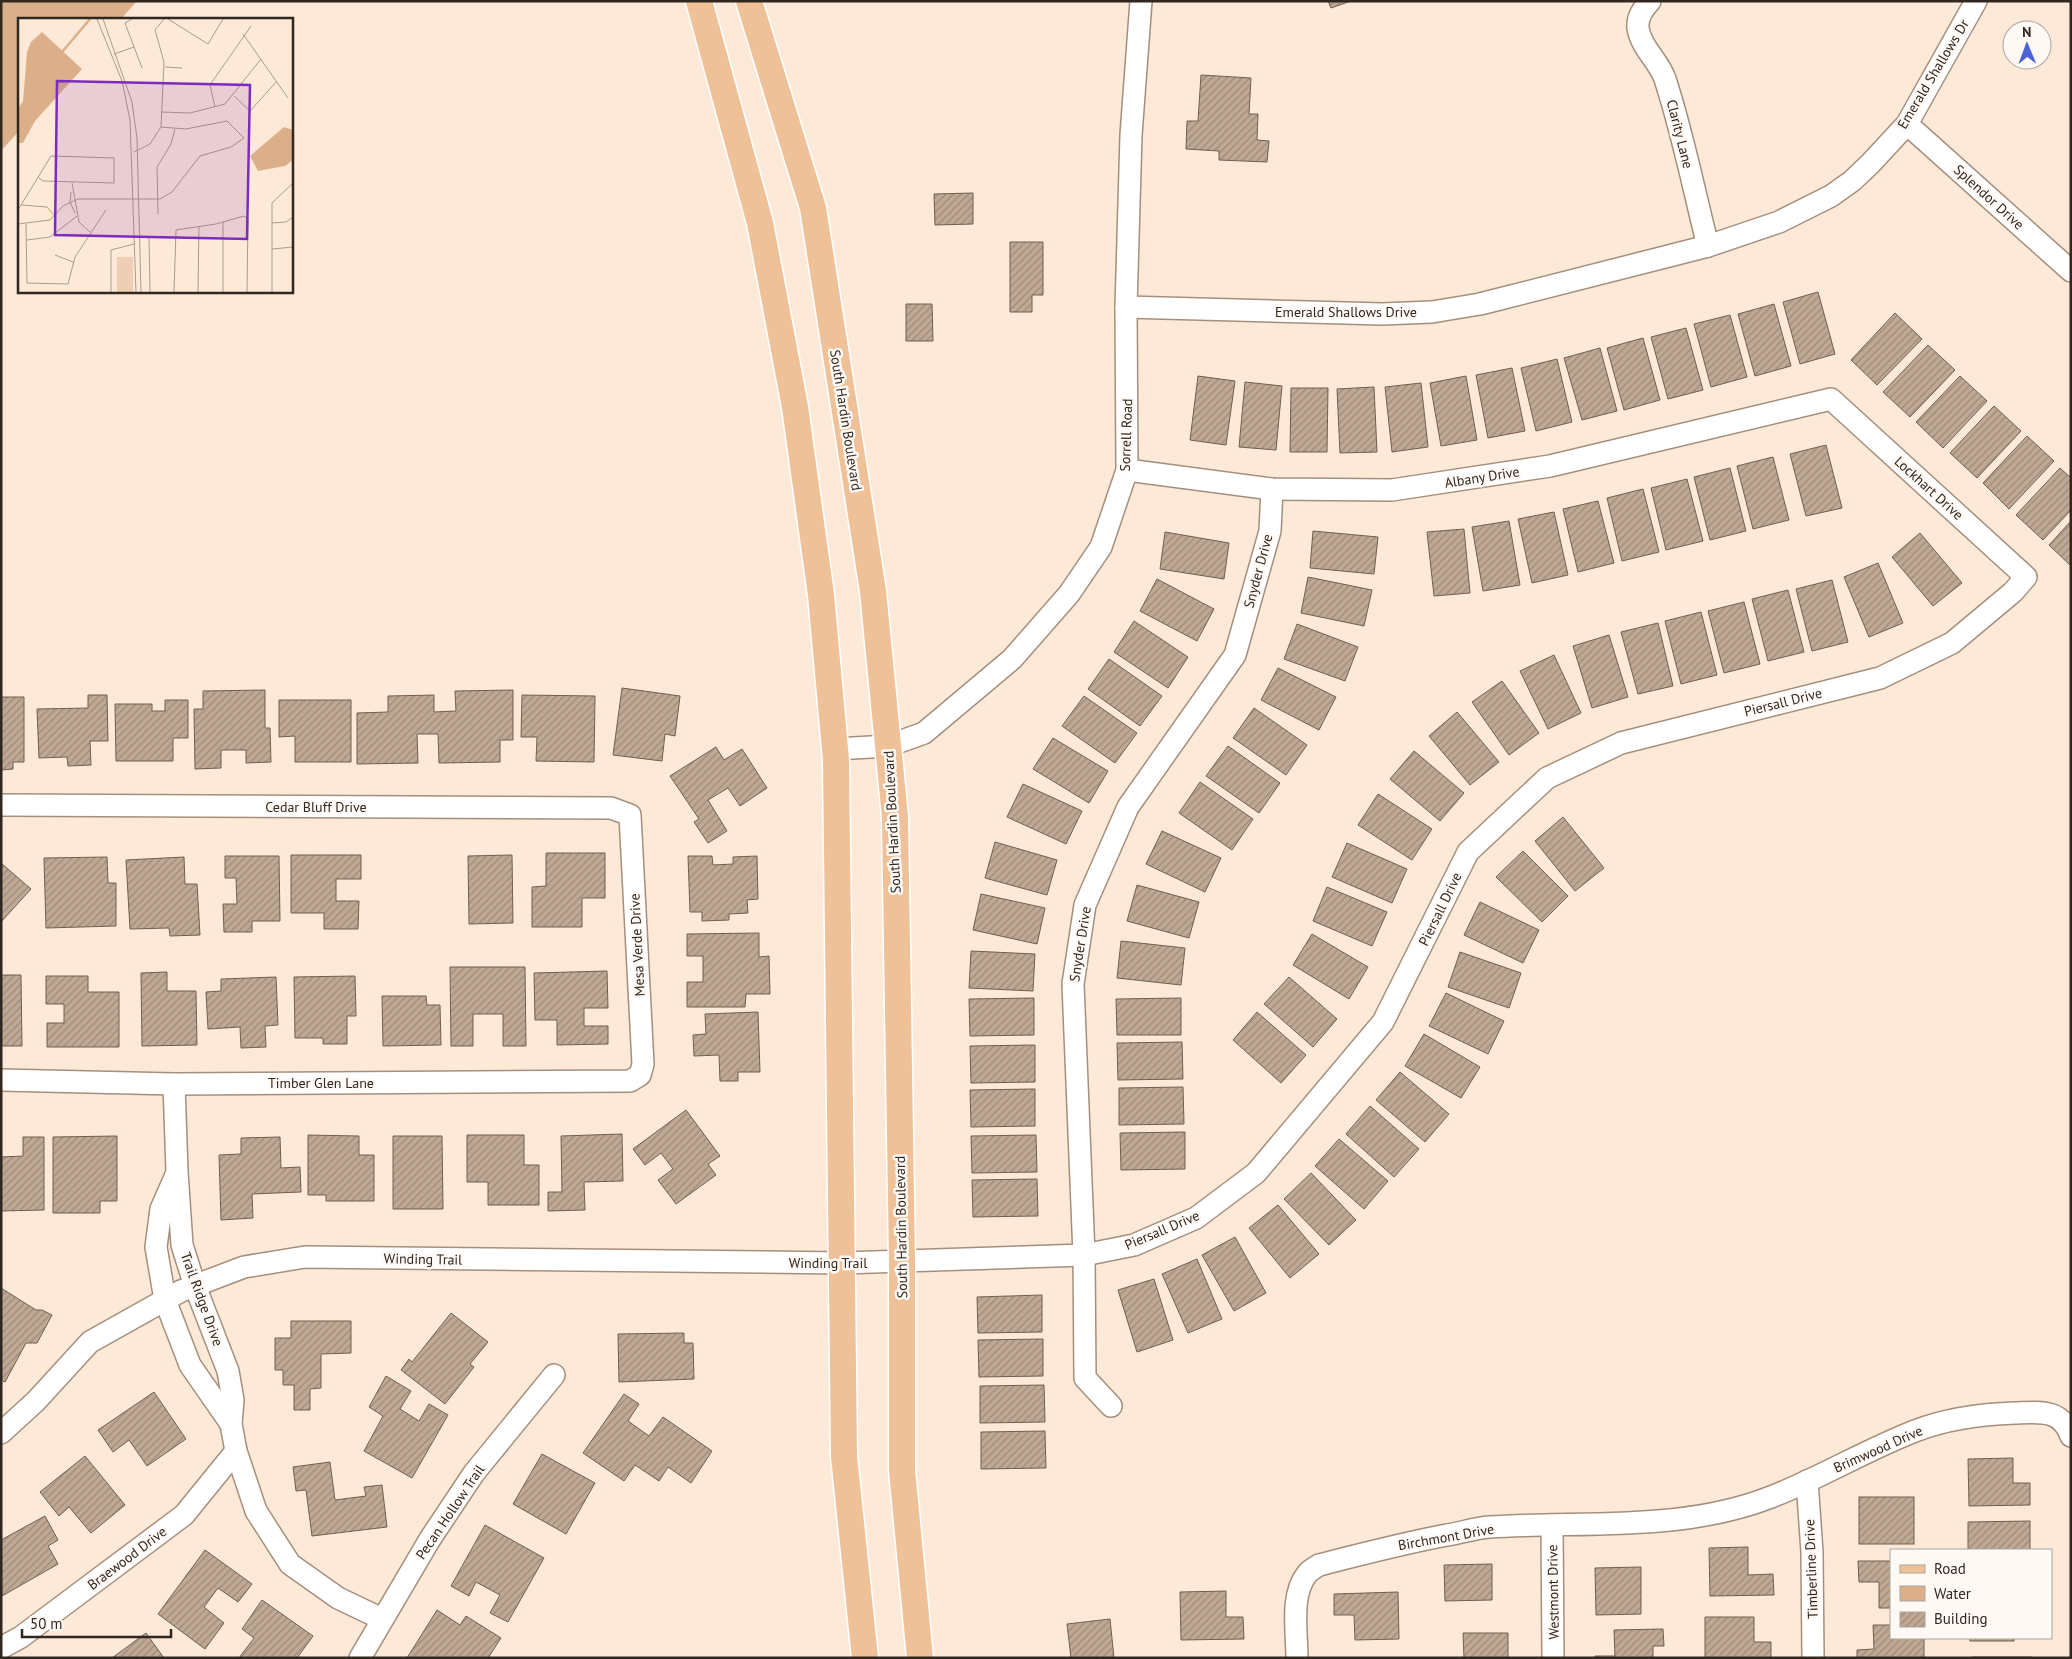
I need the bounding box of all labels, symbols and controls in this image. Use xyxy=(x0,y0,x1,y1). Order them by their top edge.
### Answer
street label: Emerald Shallows Dr xyxy=(1893,16,1973,132)
inset map xyxy=(18,18,292,292)
north arrow xyxy=(2002,20,2052,70)
text: N xyxy=(2022,23,2032,41)
street label: Clarity Lane xyxy=(1663,98,1697,170)
street label: Splendor Drive xyxy=(1950,161,2028,233)
street label: Emerald Shallows Drive xyxy=(1275,303,1417,321)
street label: South Hardin Boulevard xyxy=(826,348,866,492)
street label: Sorrell Road xyxy=(1116,398,1136,472)
street label: Lockhart Drive xyxy=(1891,452,1967,524)
street label: Albany Drive xyxy=(1443,462,1521,492)
street label: Snyder Drive xyxy=(1239,532,1277,610)
street label: Piersall Drive xyxy=(1742,684,1824,720)
street label: South Hardin Boulevard xyxy=(879,750,905,894)
street label: Cedar Bluff Drive xyxy=(265,798,367,816)
street label: Piersall Drive xyxy=(1414,869,1466,949)
street label: Mesa Verde Drive xyxy=(625,893,649,997)
street label: Snyder Drive xyxy=(1065,905,1095,983)
street label: Timber Glen Lane xyxy=(268,1074,374,1092)
street label: South Hardin Boulevard xyxy=(891,1156,911,1298)
street label: Piersall Drive xyxy=(1122,1206,1202,1254)
street label: Trail Ridge Drive xyxy=(177,1249,227,1349)
street label: Winding Trail xyxy=(384,1249,462,1269)
street label: Winding Trail xyxy=(789,1254,867,1272)
street label: Brimwood Drive xyxy=(1831,1421,1925,1477)
street label: Pecan Hollow Trail xyxy=(412,1461,488,1563)
street label: Timberline Drive xyxy=(1800,1519,1822,1619)
street label: Birchmont Drive xyxy=(1397,1520,1495,1554)
street label: Braewood Drive xyxy=(84,1522,170,1594)
street label: Westmont Drive xyxy=(1543,1544,1563,1640)
legend xyxy=(1890,1549,2052,1639)
text: Road xyxy=(1934,1559,1966,1578)
text: Water xyxy=(1934,1584,1971,1603)
scale bar xyxy=(22,1606,171,1638)
text: Building xyxy=(1934,1609,1988,1628)
text: 50 m xyxy=(30,1614,63,1633)

